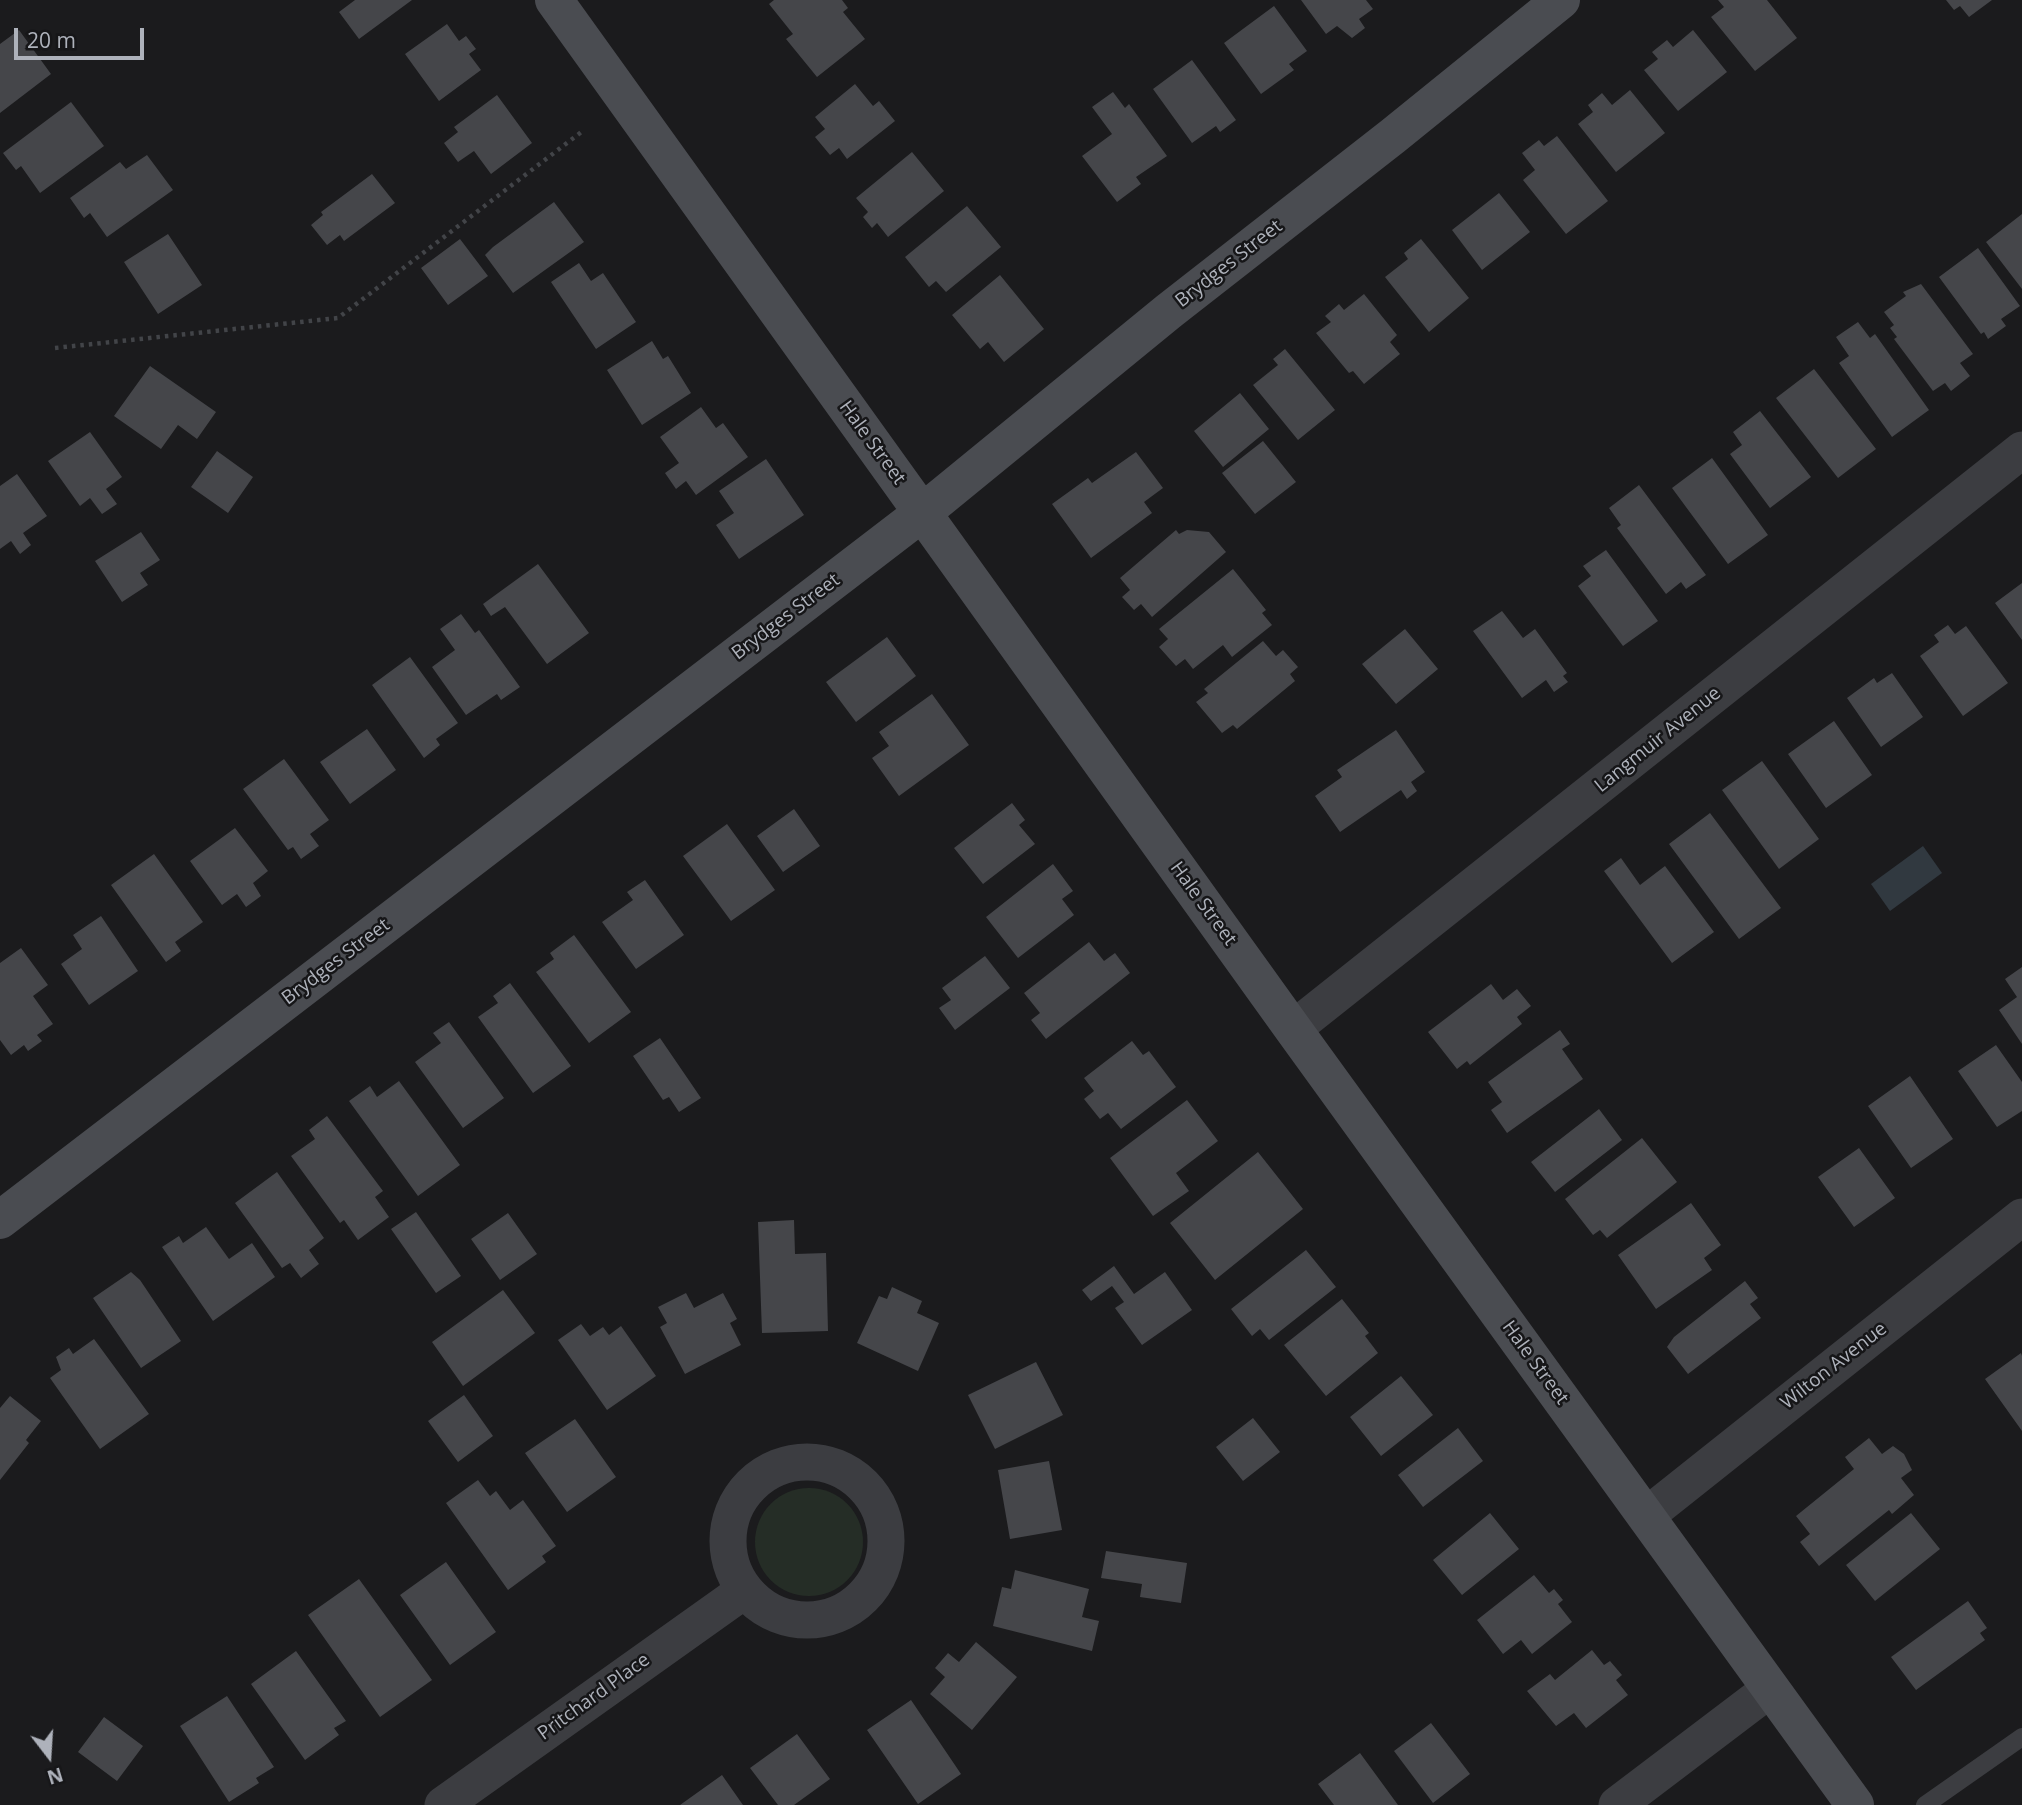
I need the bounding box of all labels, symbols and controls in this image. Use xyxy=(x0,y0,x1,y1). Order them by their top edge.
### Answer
scale bar xyxy=(18,14,147,58)
text: 20 m xyxy=(27,26,76,54)
street label: Brydges Street xyxy=(1171,215,1287,313)
street label: Hale Street xyxy=(834,397,910,489)
street label: Brydges Street xyxy=(728,569,844,665)
street label: Langmuir Avenue xyxy=(1590,682,1726,798)
street label: Hale Street xyxy=(1165,858,1241,950)
street label: Brydges Street xyxy=(278,914,394,1010)
street label: Hale Street xyxy=(1497,1317,1573,1409)
street label: Wilton Avenue xyxy=(1777,1318,1891,1414)
street label: Pritchard Place xyxy=(534,1649,654,1745)
north arrow xyxy=(14,1721,84,1791)
text: N xyxy=(44,1761,66,1791)

